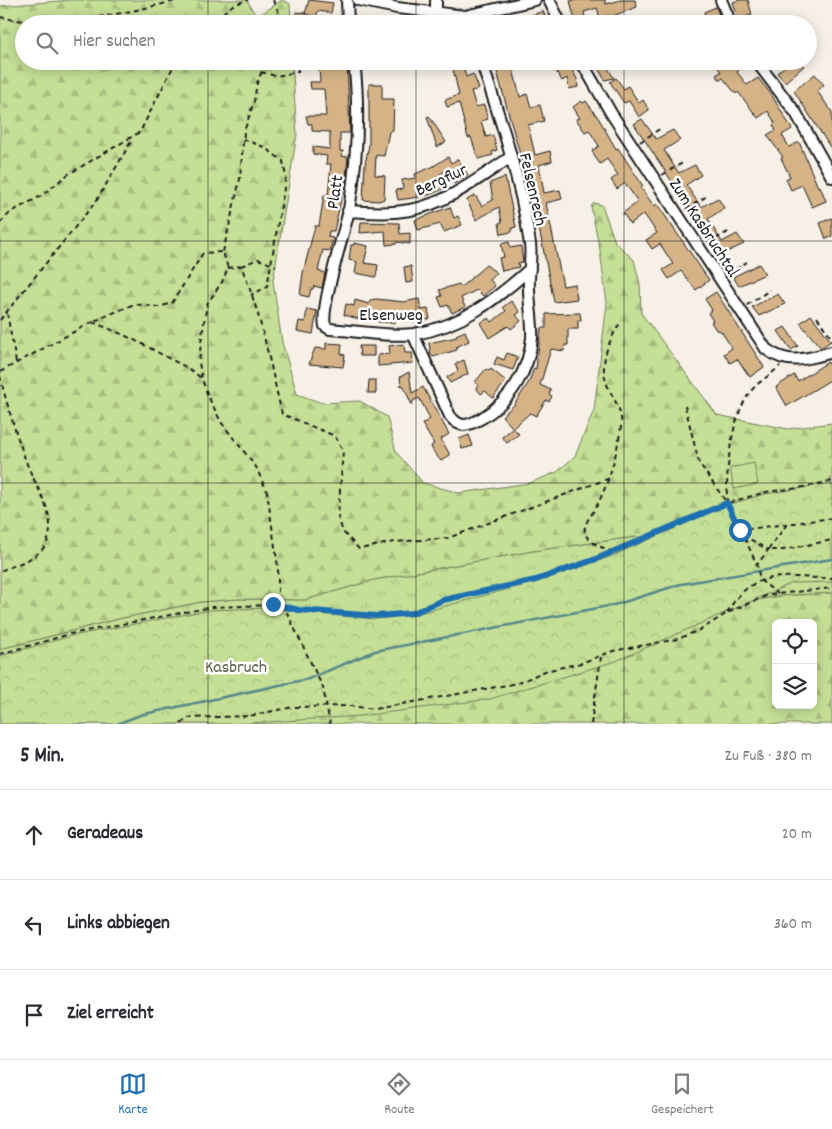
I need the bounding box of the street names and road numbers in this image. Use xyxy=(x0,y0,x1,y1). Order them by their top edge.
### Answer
street label: Felsenrech xyxy=(511,151,552,228)
street label: Bergflur xyxy=(412,158,472,204)
street label: Platt xyxy=(321,173,352,211)
street label: Zum Kasbruchtal xyxy=(661,174,745,283)
street label: Elsenweg xyxy=(359,304,423,329)

